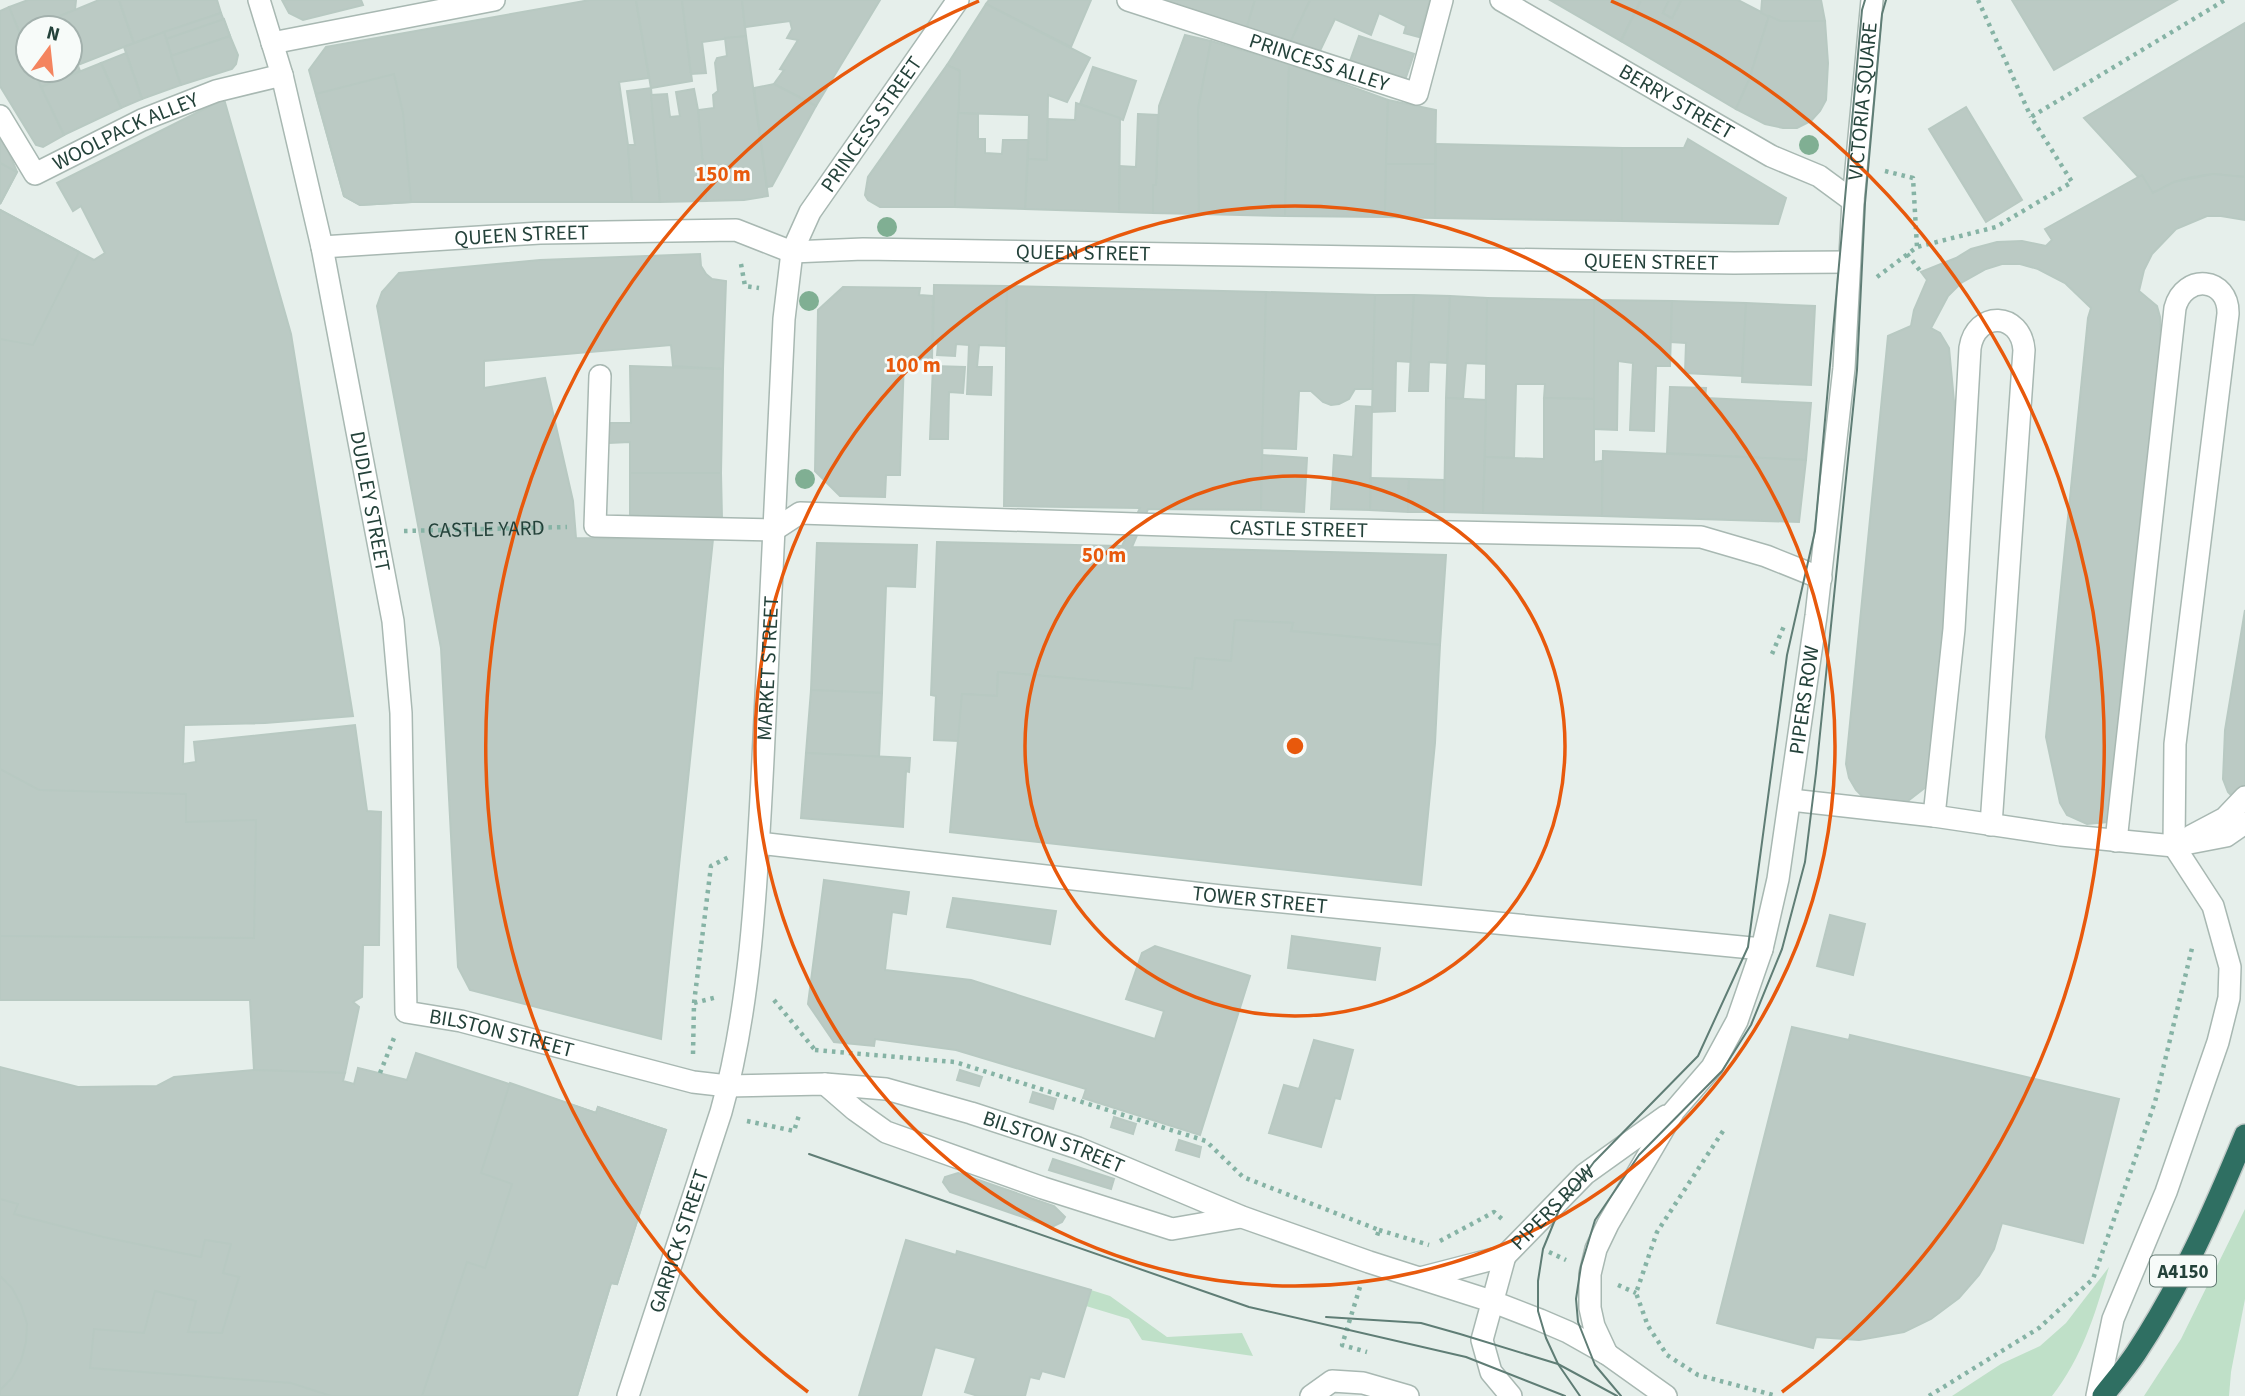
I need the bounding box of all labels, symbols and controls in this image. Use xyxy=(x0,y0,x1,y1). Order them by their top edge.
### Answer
north arrow xyxy=(14,14,84,84)
text: N xyxy=(43,19,63,49)
street label: VICTORIA SQUARE xyxy=(1840,21,1885,181)
street label: PRINCESS ALLEY xyxy=(1245,25,1394,99)
street label: PRINCESS STREET xyxy=(813,50,929,198)
street label: BERRY STREET xyxy=(1613,56,1740,147)
street label: WOOLPACK ALLEY xyxy=(47,84,204,178)
text: 150 m xyxy=(695,159,751,189)
street label: QUEEN STREET xyxy=(453,217,589,253)
street label: QUEEN STREET xyxy=(1016,236,1151,269)
street label: QUEEN STREET xyxy=(1584,246,1719,278)
text: 100 m xyxy=(885,350,941,380)
street label: DUDLEY STREET xyxy=(342,429,398,574)
street label: CASTLE STREET xyxy=(1229,512,1368,545)
street label: CASTLE YARD xyxy=(427,513,545,545)
text: 50 m xyxy=(1082,540,1126,570)
street label: MARKET STREET xyxy=(749,595,786,741)
street label: PIPERS ROW xyxy=(1781,643,1827,756)
centre of rings xyxy=(1283,734,1307,758)
street label: TOWER STREET xyxy=(1191,878,1329,921)
street label: BILSTON STREET xyxy=(427,1001,577,1065)
street label: BILSTON STREET xyxy=(979,1103,1129,1181)
street label: PIPERS ROW xyxy=(1504,1157,1601,1257)
street label: GARRICK STREET xyxy=(641,1165,716,1317)
road number: A4150 xyxy=(2150,1256,2216,1287)

